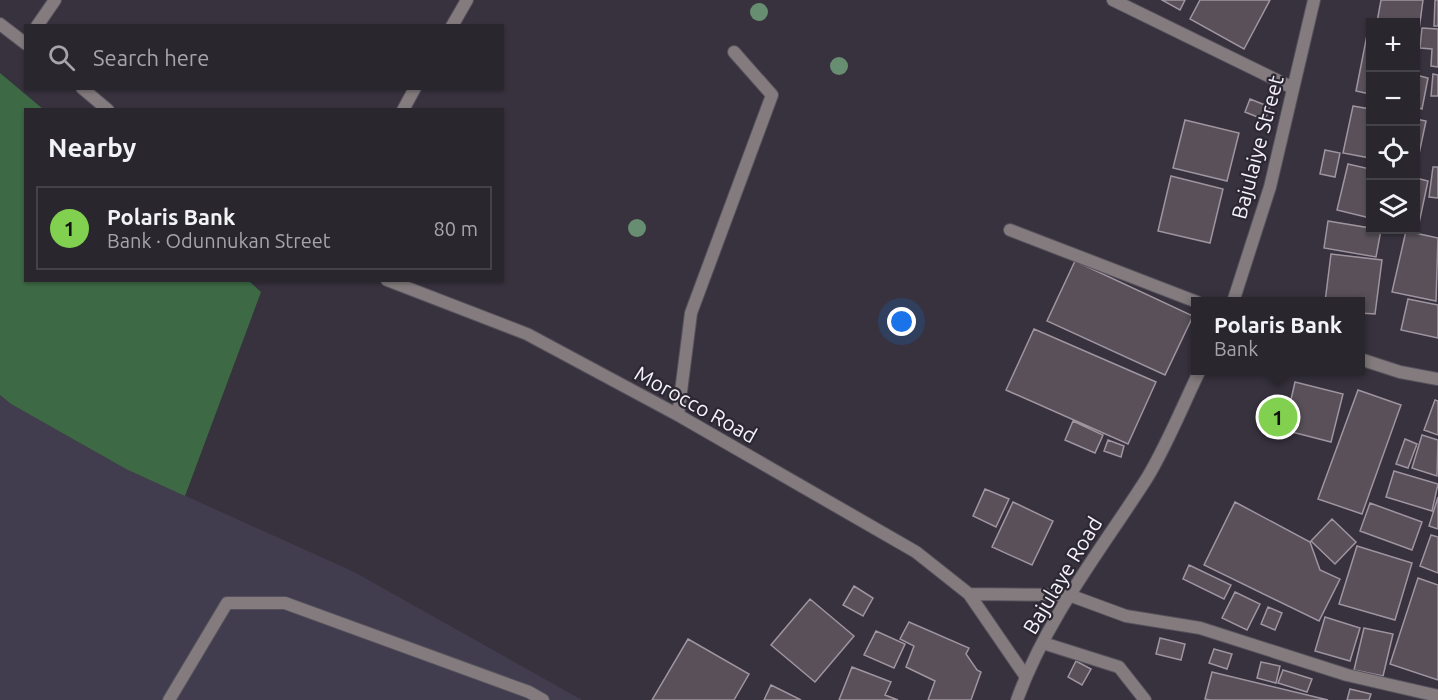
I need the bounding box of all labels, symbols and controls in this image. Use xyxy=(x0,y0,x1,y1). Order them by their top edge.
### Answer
map controls xyxy=(1366,18,1420,234)
button: + xyxy=(1366,18,1420,72)
search box xyxy=(24,24,504,90)
icon: search xyxy=(45,41,78,74)
text: Search here xyxy=(93,45,209,70)
button: − xyxy=(1366,72,1420,126)
street label: Bajulaiye Street xyxy=(1226,73,1288,221)
button: locate xyxy=(1366,126,1420,180)
text: Nearby xyxy=(48,133,136,162)
button: layers xyxy=(1366,180,1420,234)
text: Polaris Bank xyxy=(107,204,235,229)
text: 1 xyxy=(64,217,75,240)
text: 80 m xyxy=(434,217,478,240)
text: Bank · Odunnukan Street xyxy=(107,229,331,252)
popup xyxy=(1191,297,1365,375)
your location xyxy=(887,307,916,336)
text: Polaris Bank xyxy=(1214,312,1342,337)
text: Bank xyxy=(1214,337,1258,360)
street label: Morocco Road xyxy=(631,361,761,447)
pin: 1 xyxy=(1258,394,1298,440)
street label: Bajulaye Road xyxy=(1018,512,1106,638)

